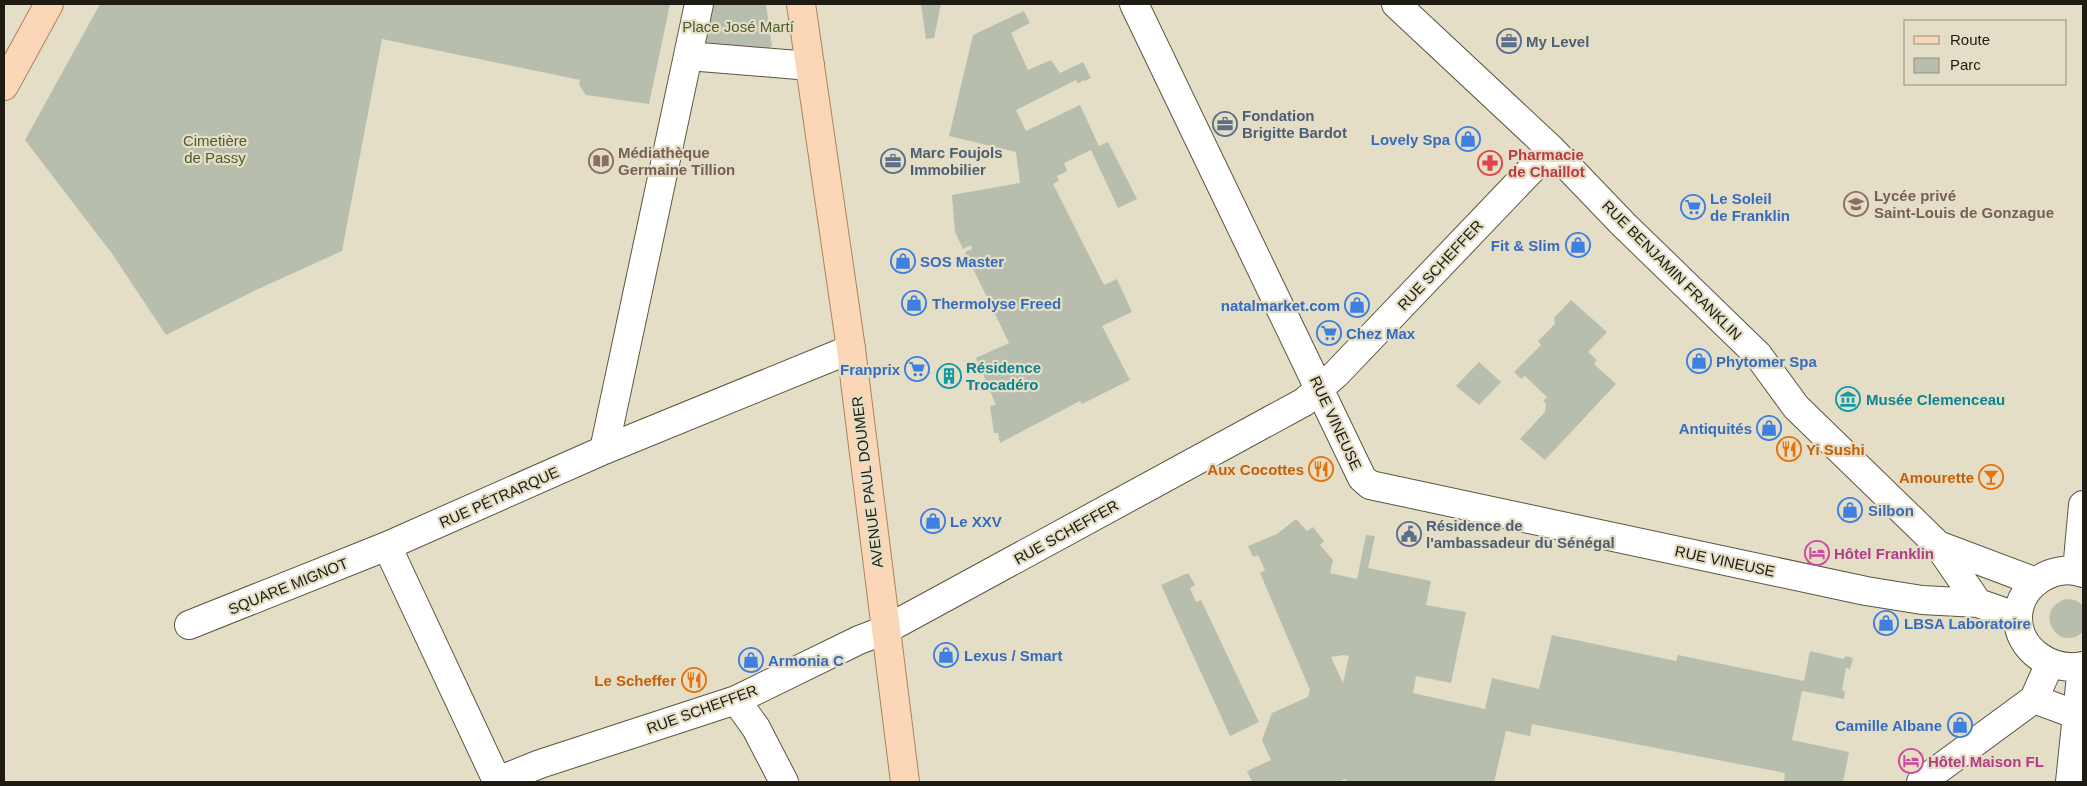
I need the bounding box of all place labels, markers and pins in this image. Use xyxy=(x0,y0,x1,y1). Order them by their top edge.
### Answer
office icon: My Level xyxy=(1496,28,1522,54)
place label: My Level xyxy=(1526,33,1589,50)
place label: Fondation Brigitte Bardot xyxy=(1242,107,1347,141)
office icon: Fondation Brigitte Bardot xyxy=(1212,111,1238,137)
shop icon: Lovely Spa xyxy=(1455,126,1481,152)
place label: Lovely Spa xyxy=(1371,131,1451,148)
place label: Médiathèque Germaine Tillion xyxy=(618,144,735,178)
place label: Marc Foujols Immobilier xyxy=(910,144,1003,178)
place label: Pharmacie de Chaillot xyxy=(1508,146,1585,180)
library icon: Médiathèque Germaine Tillion xyxy=(588,148,614,174)
office icon: Marc Foujols Immobilier xyxy=(880,148,906,174)
pharmacy icon: Pharmacie de Chaillot xyxy=(1477,150,1503,176)
place label: Lycée privé Saint-Louis de Gonzague xyxy=(1874,187,2054,221)
place label: Le Soleil de Franklin xyxy=(1710,190,1790,224)
school or university icon: Lycée privé Saint-Louis de Gonzague xyxy=(1843,191,1869,217)
supermarket icon: Le Soleil de Franklin xyxy=(1680,194,1706,220)
shop icon: Fit & Slim xyxy=(1565,232,1591,258)
place label: Fit & Slim xyxy=(1491,237,1560,254)
shop icon: SOS Master xyxy=(890,248,916,274)
place label: SOS Master xyxy=(920,253,1004,270)
shop icon: Thermolyse Freed xyxy=(901,290,927,316)
shop icon: natalmarket.com xyxy=(1344,292,1370,318)
place label: Thermolyse Freed xyxy=(932,295,1061,312)
place label: natalmarket.com xyxy=(1221,297,1340,314)
supermarket icon: Chez Max xyxy=(1316,320,1342,346)
place label: Chez Max xyxy=(1346,325,1416,342)
shop icon: Phytomer Spa xyxy=(1686,348,1712,374)
place label: Phytomer Spa xyxy=(1716,353,1818,370)
supermarket icon: Franprix xyxy=(904,356,930,382)
place label: Résidence Trocadéro xyxy=(966,359,1041,393)
place label: Franprix xyxy=(840,361,901,378)
building icon: Résidence Trocadéro xyxy=(936,363,962,389)
museum icon: Musée Clemenceau xyxy=(1835,386,1861,412)
place label: Musée Clemenceau xyxy=(1866,391,2005,408)
shop icon: Antiquités xyxy=(1756,415,1782,441)
place label: Antiquités xyxy=(1679,420,1752,437)
restaurant icon: Yi Sushi xyxy=(1776,436,1802,462)
place label: Yi Sushi xyxy=(1806,441,1865,458)
restaurant icon: Aux Cocottes xyxy=(1308,456,1334,482)
place label: Aux Cocottes xyxy=(1207,461,1304,478)
bar icon: Amourette xyxy=(1978,464,2004,490)
place label: Amourette xyxy=(1899,469,1974,486)
shop icon: Silbon xyxy=(1837,497,1863,523)
place label: Silbon xyxy=(1868,502,1914,519)
shop icon: Le XXV xyxy=(920,508,946,534)
place label: Le XXV xyxy=(950,513,1002,530)
place label: Résidence de l'ambassadeur du Sénégal xyxy=(1426,517,1615,551)
public building icon: Résidence de l'ambassadeur du Sénégal xyxy=(1396,521,1422,547)
hotel icon: Hôtel Franklin xyxy=(1804,540,1830,566)
place label: Hôtel Franklin xyxy=(1834,545,1934,562)
shop icon: LBSA Laboratoire xyxy=(1873,610,1899,636)
place label: LBSA Laboratoire xyxy=(1904,615,2031,632)
shop icon: Lexus / Smart xyxy=(933,642,959,668)
shop icon: Armonia C xyxy=(738,647,764,673)
place label: Lexus / Smart xyxy=(964,647,1062,664)
place label: Armonia C xyxy=(768,652,844,669)
restaurant icon: Le Scheffer xyxy=(681,667,707,693)
place label: Le Scheffer xyxy=(594,672,676,689)
shop icon: Camille Albane xyxy=(1947,712,1973,738)
place label: Camille Albane xyxy=(1835,717,1942,734)
hotel icon: Hôtel Maison FL xyxy=(1898,748,1924,774)
place label: Hôtel Maison FL xyxy=(1928,753,2044,770)

